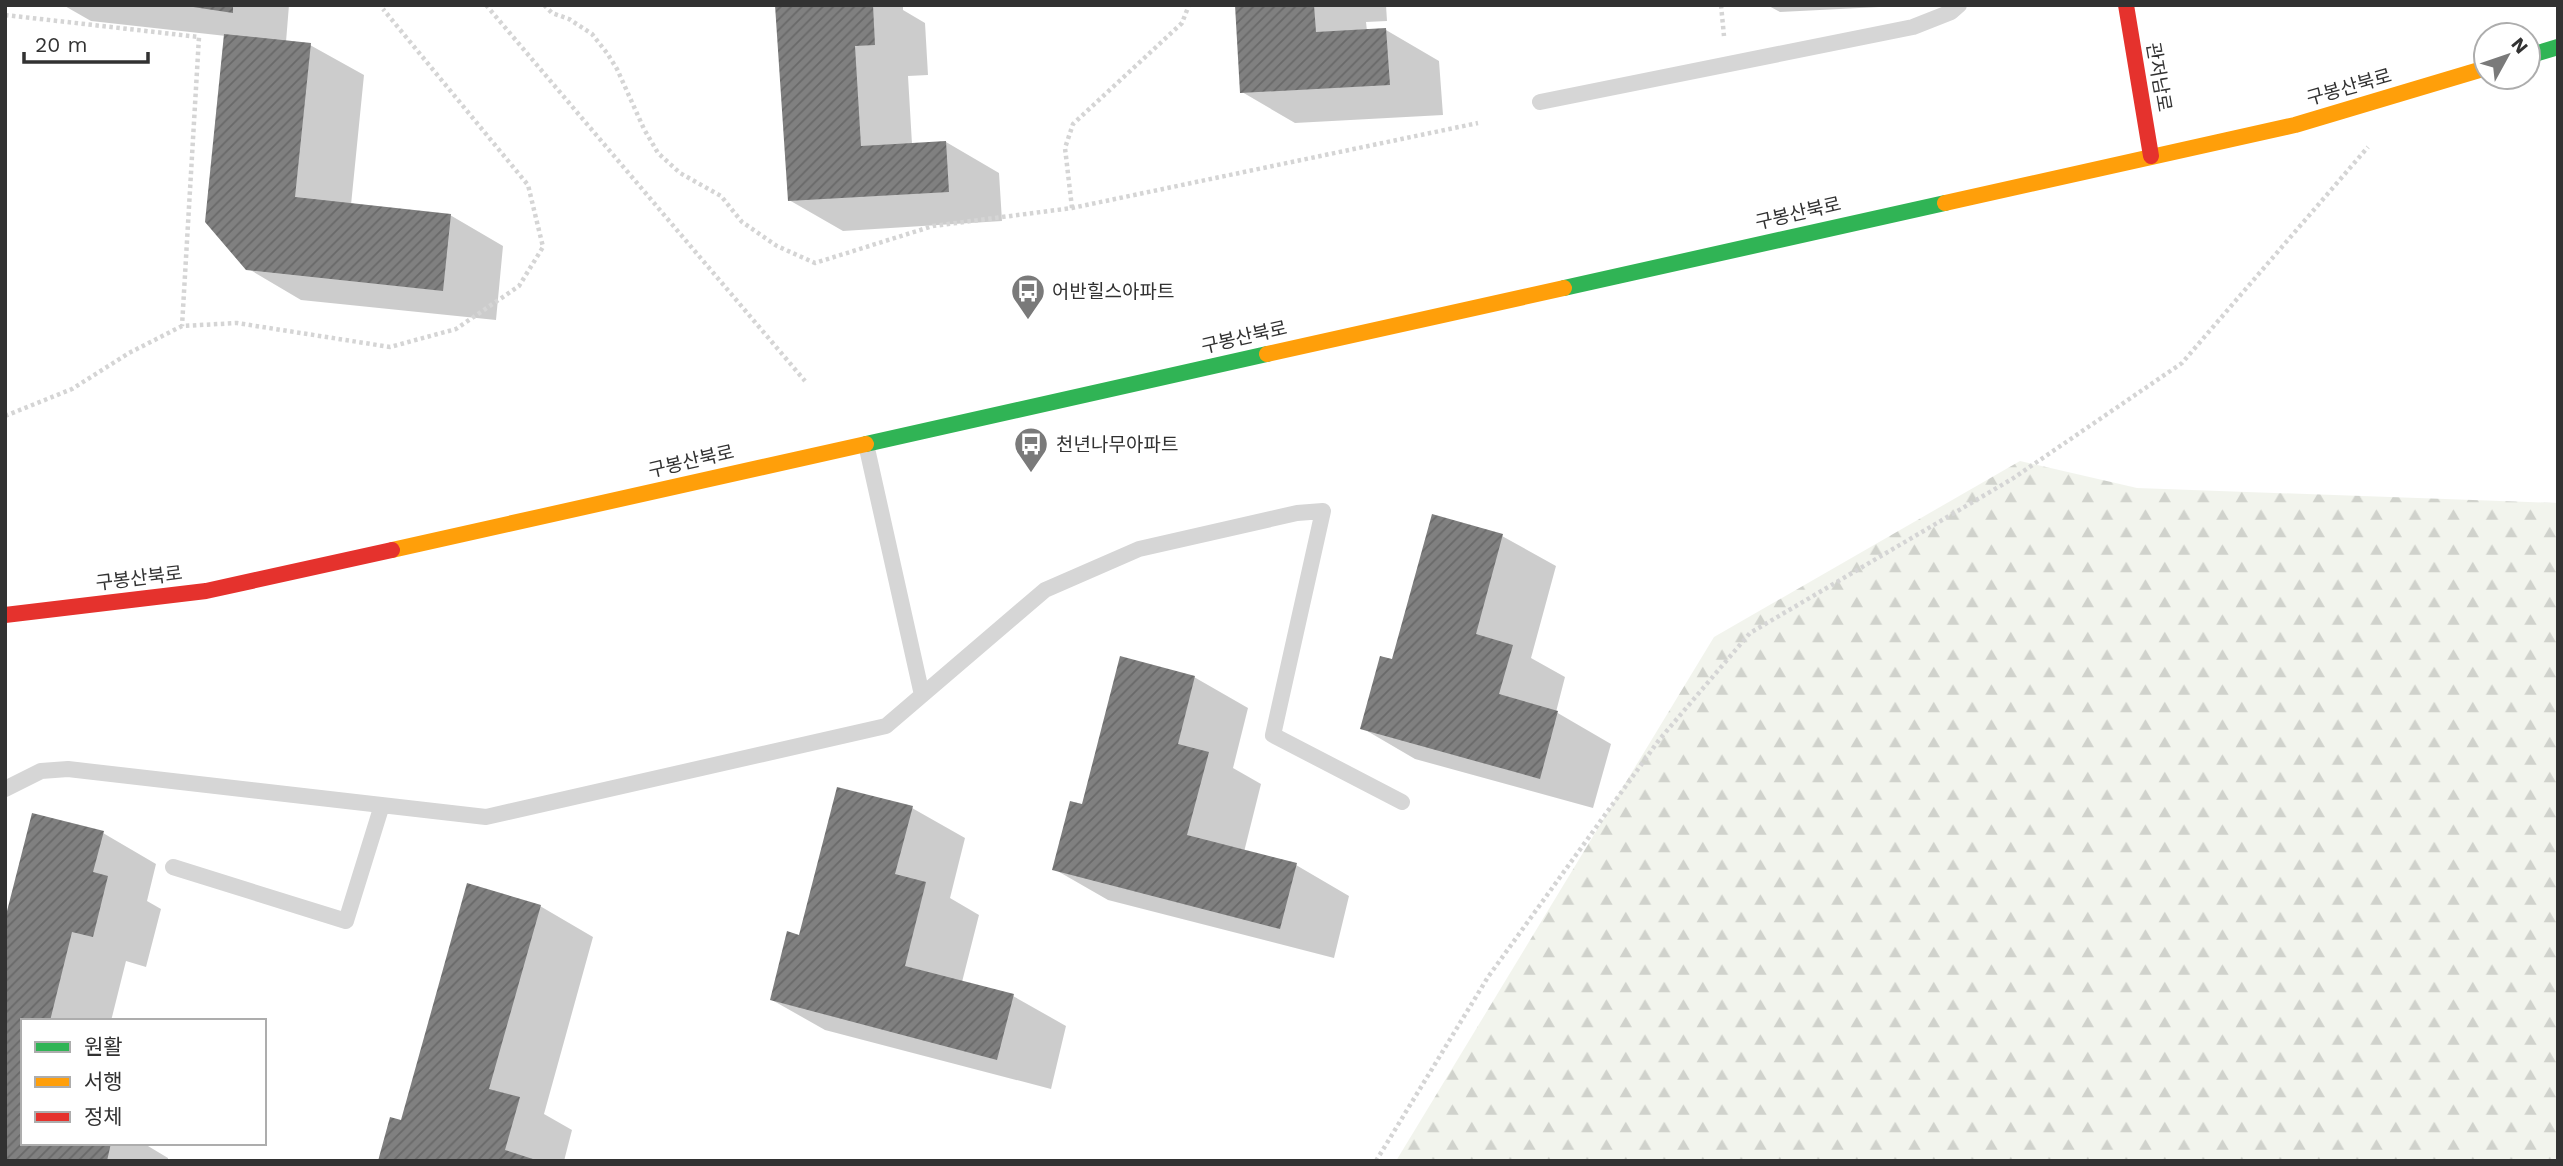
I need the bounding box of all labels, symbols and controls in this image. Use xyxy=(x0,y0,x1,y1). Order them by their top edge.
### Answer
scale bar xyxy=(24,21,149,65)
north arrow xyxy=(2472,21,2542,91)
text: 20 m xyxy=(35,32,87,57)
text: N xyxy=(2506,33,2533,58)
street label: 관저남로 xyxy=(2142,41,2176,113)
street label: 구봉산북로 xyxy=(2304,64,2394,110)
street label: 구봉산북로 xyxy=(1753,192,1843,234)
bus stop icon: 어반힐스아파트 xyxy=(1009,272,1047,321)
place label: 어반힐스아파트 xyxy=(1052,280,1174,303)
street label: 구봉산북로 xyxy=(1199,316,1289,358)
bus stop icon: 천년나무아파트 xyxy=(1012,425,1050,474)
place label: 천년나무아파트 xyxy=(1056,433,1178,456)
street label: 구봉산북로 xyxy=(646,440,736,482)
street label: 구봉산북로 xyxy=(94,561,184,595)
legend xyxy=(21,1019,266,1145)
text: 원활 xyxy=(84,1034,123,1059)
text: 서행 xyxy=(84,1069,123,1094)
text: 정체 xyxy=(84,1104,123,1129)

